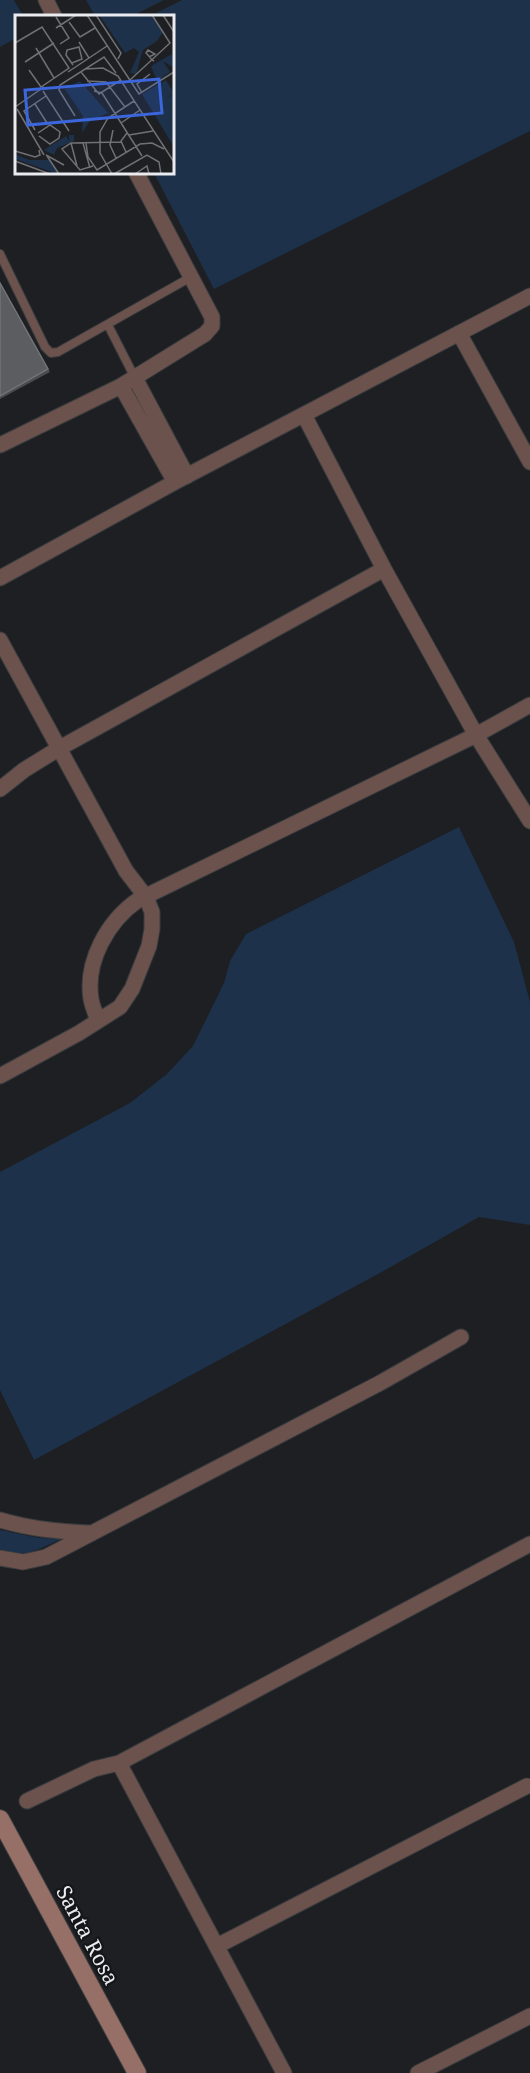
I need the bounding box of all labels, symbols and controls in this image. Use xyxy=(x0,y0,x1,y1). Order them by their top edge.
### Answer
inset map xyxy=(15,15,174,174)
street label: Santa Rosa xyxy=(50,1880,126,1990)

